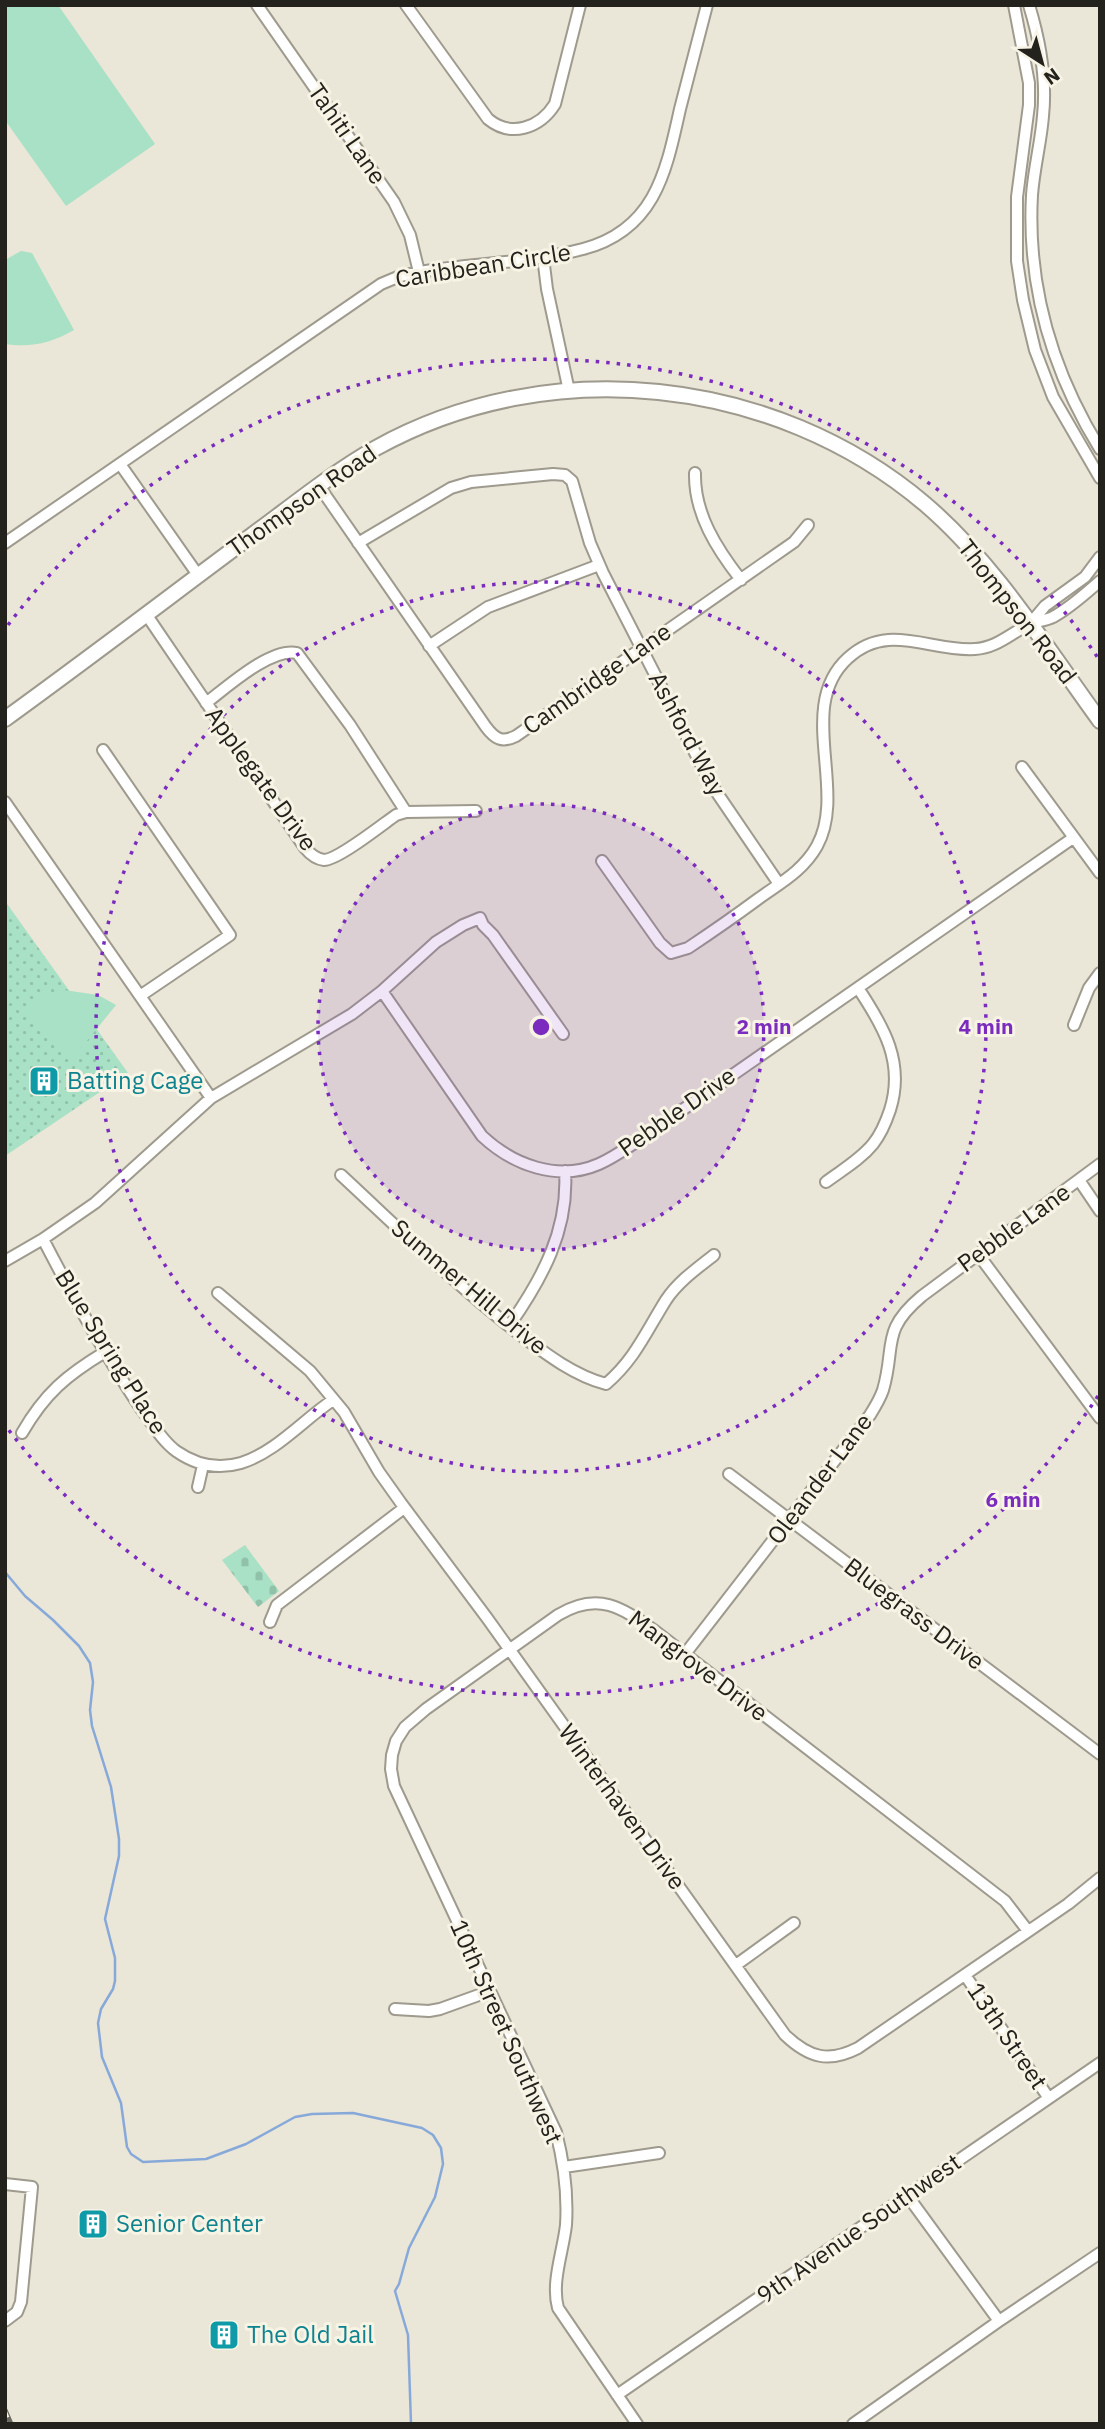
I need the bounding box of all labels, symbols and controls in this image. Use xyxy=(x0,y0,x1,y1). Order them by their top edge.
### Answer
north arrow xyxy=(1007,28,1077,98)
text: N xyxy=(1039,63,1065,91)
street label: Tahiti Lane xyxy=(301,77,394,190)
street label: Caribbean Circle xyxy=(393,235,573,295)
street label: Thompson Road xyxy=(220,437,382,564)
street label: Thompson Road xyxy=(951,532,1084,690)
street label: Cambridge Lane xyxy=(516,615,677,741)
street label: Ashford Way xyxy=(642,666,734,801)
street label: Applegate Drive xyxy=(199,700,325,857)
text: 2 min xyxy=(737,1012,791,1040)
text: 4 min xyxy=(959,1012,1013,1040)
centre of rings xyxy=(529,1015,553,1039)
street label: Pebble Drive xyxy=(611,1059,741,1163)
building icon: Batting Cage xyxy=(27,1064,61,1098)
place label: Batting Cage xyxy=(67,1064,204,1096)
street label: Pebble Lane xyxy=(951,1175,1076,1279)
street label: Summer Hill Drive xyxy=(385,1211,554,1361)
street label: Blue Spring Place xyxy=(48,1263,175,1440)
street label: Oleander Lane xyxy=(759,1406,879,1550)
text: 6 min xyxy=(986,1485,1040,1513)
street label: Bluegrass Drive xyxy=(838,1550,991,1676)
street label: Mangrove Drive xyxy=(622,1602,775,1728)
street label: Winterhaven Drive xyxy=(552,1717,694,1896)
street label: 10th Street Southwest xyxy=(443,1914,571,2149)
street label: 13th Street xyxy=(960,1976,1055,2095)
street label: 9th Avenue Southwest xyxy=(750,2146,967,2311)
building icon: Senior Center xyxy=(76,2207,110,2241)
place label: Senior Center xyxy=(116,2207,263,2239)
building icon: The Old Jail xyxy=(207,2318,241,2352)
place label: The Old Jail xyxy=(247,2318,374,2350)

